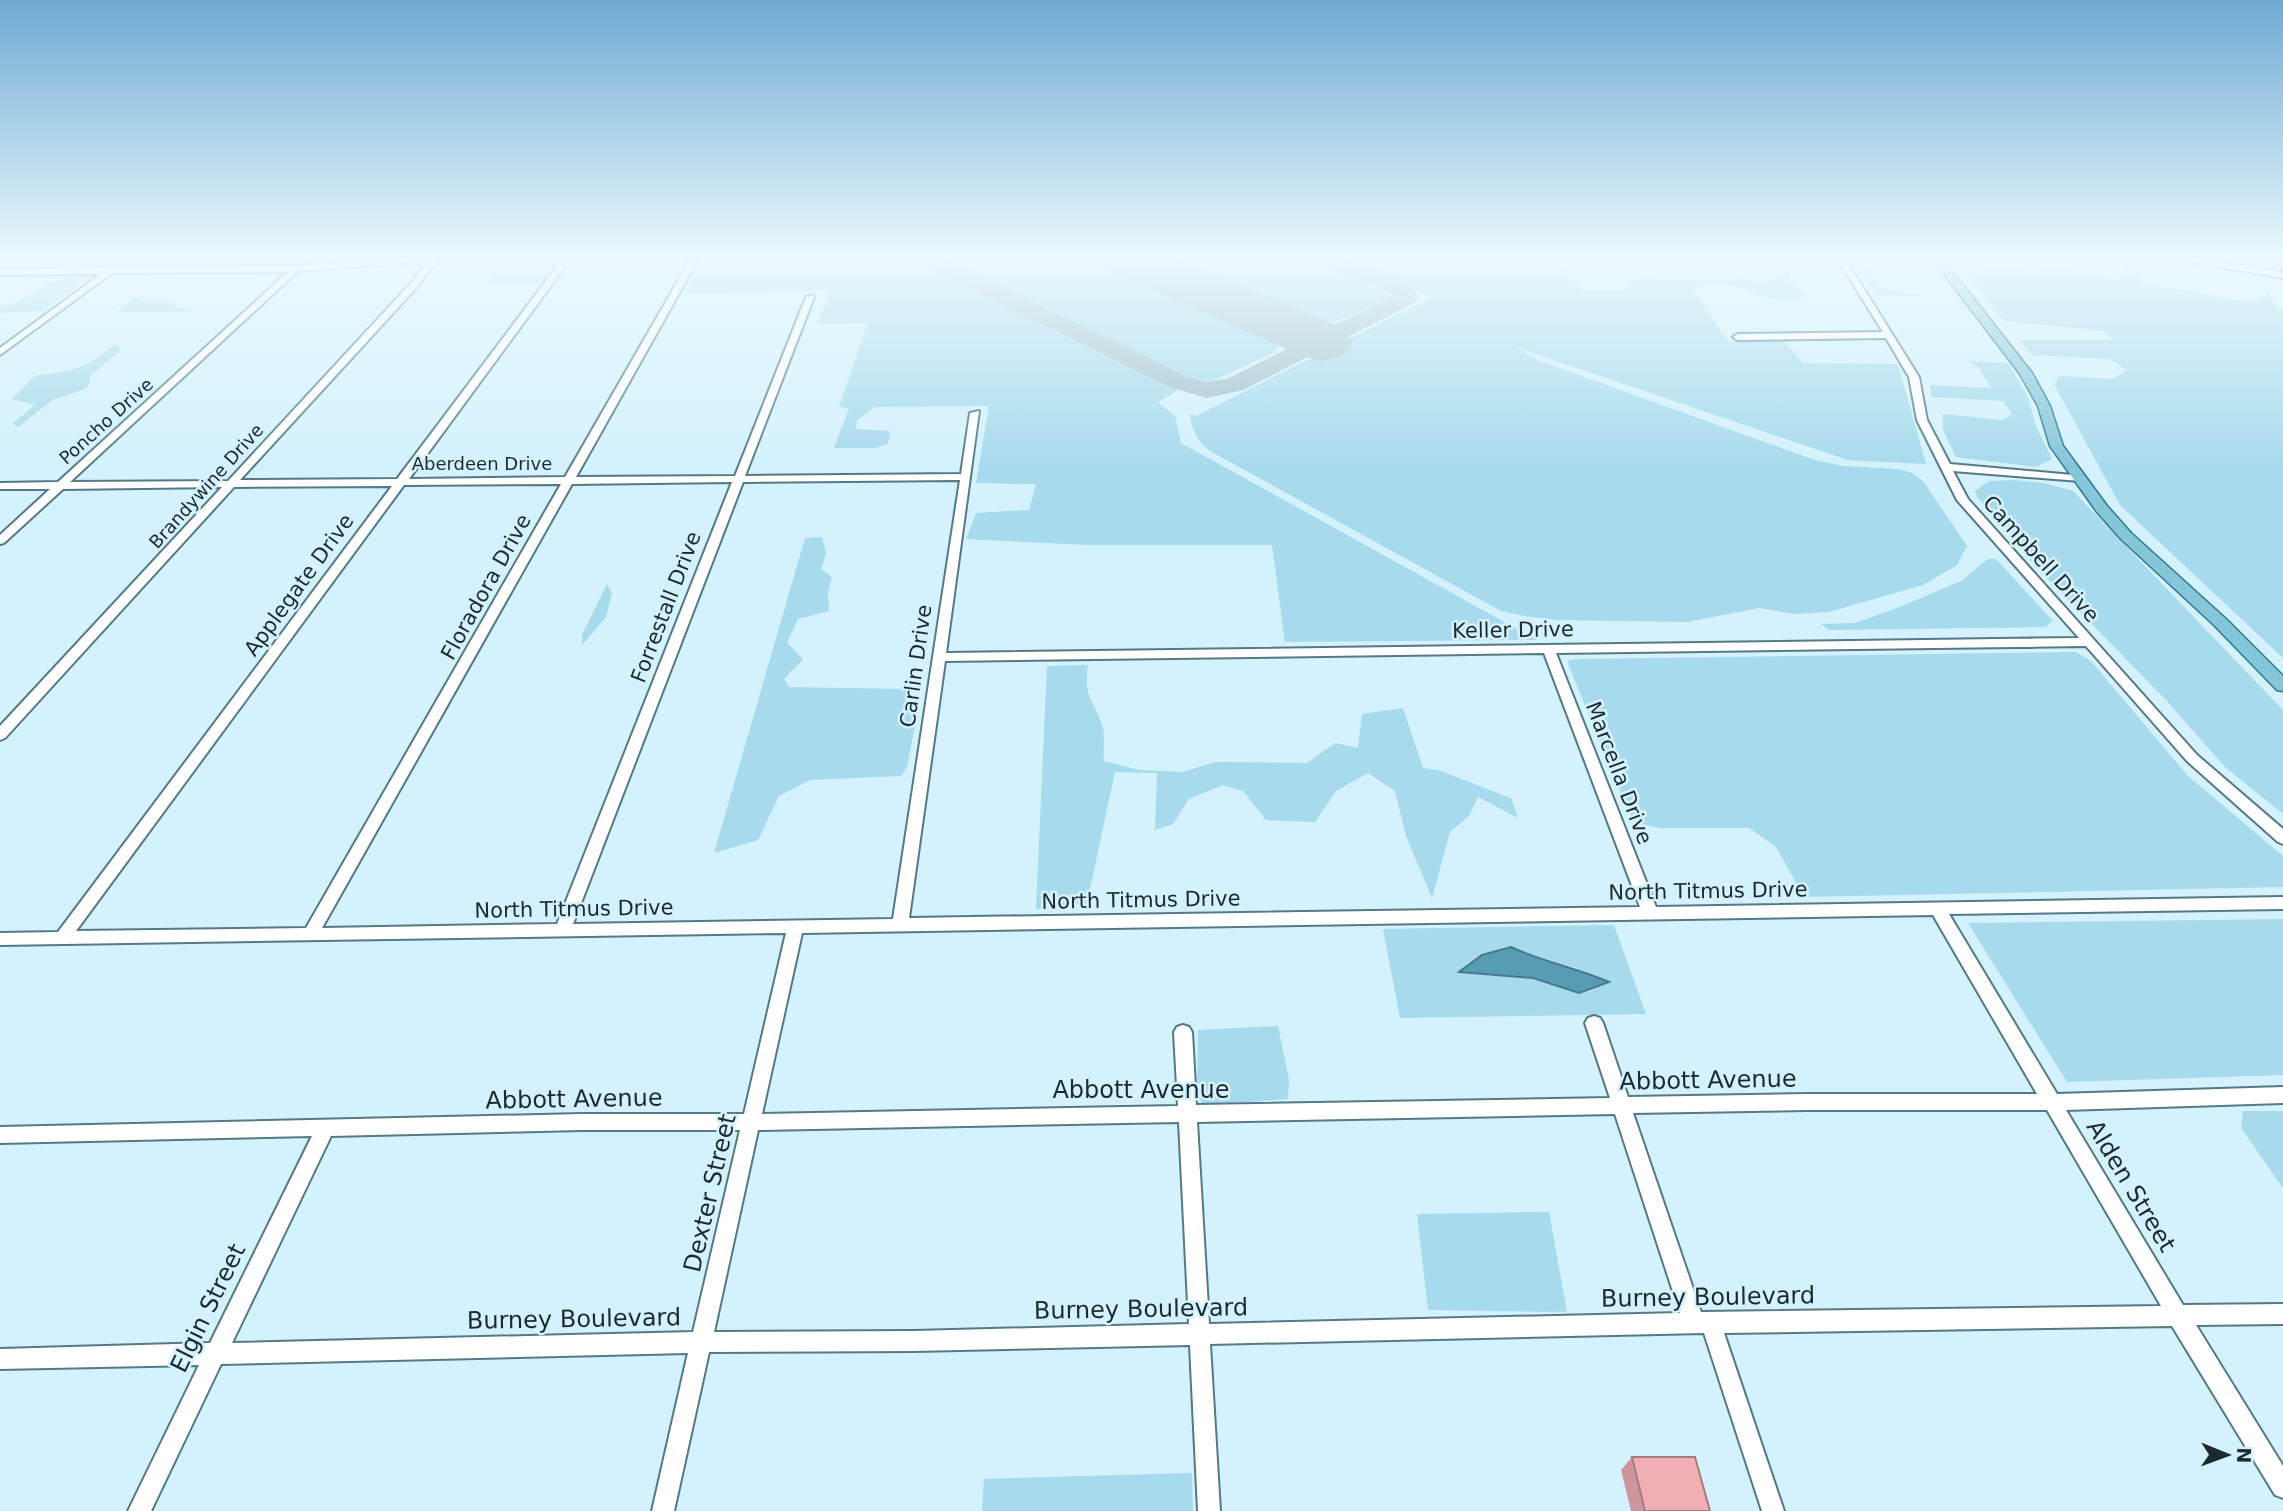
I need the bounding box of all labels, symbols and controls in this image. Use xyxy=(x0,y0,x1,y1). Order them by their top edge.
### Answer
street label: Poncho Drive xyxy=(55,373,157,469)
street label: Brandywine Drive xyxy=(145,419,267,553)
street label: Aberdeen Drive xyxy=(412,453,552,474)
street label: Campbell Drive xyxy=(1978,491,2104,627)
street label: Applegate Drive xyxy=(239,509,359,661)
street label: Floradora Drive xyxy=(436,510,536,664)
street label: Forrestall Drive xyxy=(626,528,706,686)
street label: Carlin Drive xyxy=(896,603,936,729)
street label: Keller Drive xyxy=(1452,617,1574,643)
street label: Marcella Drive xyxy=(1581,698,1657,848)
street label: North Titmus Drive xyxy=(1608,877,1808,905)
street label: North Titmus Drive xyxy=(1041,886,1241,914)
street label: North Titmus Drive xyxy=(474,895,674,923)
street label: Abbott Avenue xyxy=(1619,1064,1797,1096)
street label: Abbott Avenue xyxy=(1052,1076,1230,1104)
street label: Abbott Avenue xyxy=(485,1083,663,1115)
street label: Dexter Street xyxy=(678,1111,742,1275)
street label: Alden Street xyxy=(2081,1115,2181,1257)
street label: Elgin Street xyxy=(165,1239,251,1377)
street label: Burney Boulevard xyxy=(1601,1281,1815,1313)
street label: Burney Boulevard xyxy=(1034,1293,1248,1325)
street label: Burney Boulevard xyxy=(467,1303,681,1335)
north arrow xyxy=(2192,1420,2262,1490)
text: N xyxy=(2233,1447,2255,1463)

